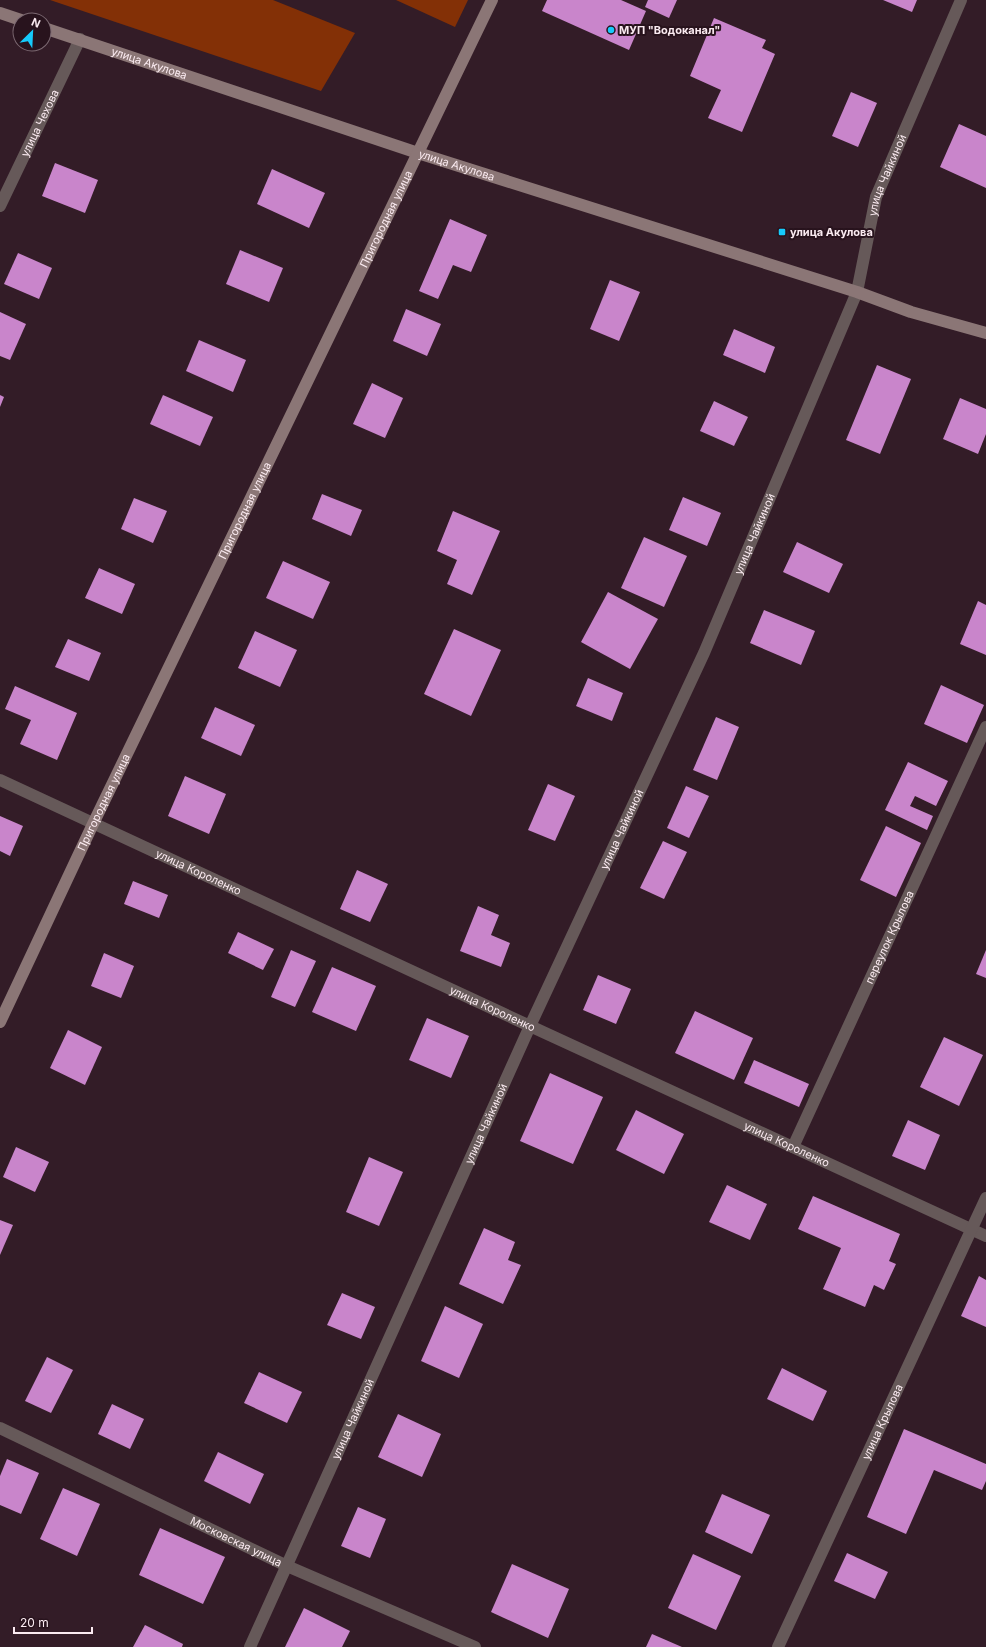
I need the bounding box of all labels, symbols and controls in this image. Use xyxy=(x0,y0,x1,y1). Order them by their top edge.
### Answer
north arrow xyxy=(12,12,52,52)
text: N xyxy=(29,15,43,31)
place label: МУП "Водоканал" xyxy=(619,23,720,37)
marker: МУП "Водоканал" xyxy=(606,25,616,35)
street label: улица Акулова xyxy=(110,44,189,82)
street label: улица Чехова xyxy=(18,87,62,159)
street label: улица Чайкиной xyxy=(865,132,909,217)
street label: улица Акулова xyxy=(417,147,497,184)
street label: Пригородная улица xyxy=(357,168,415,270)
place label: улица Акулова xyxy=(790,225,873,239)
marker: улица Акулова xyxy=(777,227,787,237)
street label: Пригородная улица xyxy=(215,460,274,561)
street label: улица Чайкиной xyxy=(731,491,778,577)
street label: Пригородная улица xyxy=(74,751,133,853)
street label: улица Чайкиной xyxy=(597,787,646,872)
street label: улица Короленко xyxy=(154,846,244,898)
street label: переулок Крылова xyxy=(862,888,917,986)
street label: улица Короленко xyxy=(447,983,538,1035)
street label: улица Чайкиной xyxy=(462,1081,510,1166)
street label: улица Короленко xyxy=(742,1118,832,1170)
street label: улица Чайкиной xyxy=(329,1377,377,1462)
street label: улица Крылова xyxy=(859,1382,906,1462)
street label: Московская улица xyxy=(188,1513,284,1570)
scale bar xyxy=(14,1609,92,1635)
text: 20 m xyxy=(20,1615,49,1630)

